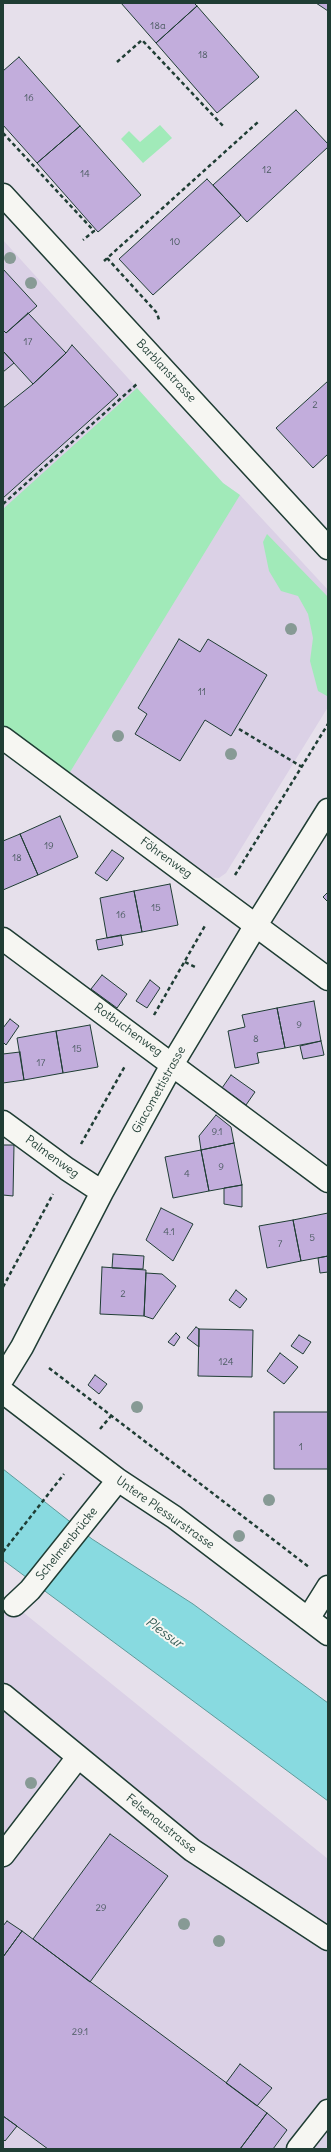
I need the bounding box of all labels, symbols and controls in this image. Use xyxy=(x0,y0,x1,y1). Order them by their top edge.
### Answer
house number: 18a xyxy=(150,20,166,32)
house number: 18 xyxy=(198,49,208,61)
house number: 16 xyxy=(24,92,34,104)
house number: 12 xyxy=(262,164,272,176)
house number: 14 xyxy=(80,168,90,180)
house number: 10 xyxy=(170,236,180,248)
house number: 17 xyxy=(24,336,32,348)
street label: Barblanstrasse xyxy=(133,336,199,406)
house number: 2 xyxy=(312,399,318,411)
house number: 11 xyxy=(198,686,206,698)
street label: Föhrenweg xyxy=(137,834,195,882)
house number: 19 xyxy=(44,840,54,852)
house number: 18 xyxy=(12,852,22,864)
house number: 15 xyxy=(151,902,161,914)
house number: 16 xyxy=(116,909,126,921)
street label: Rotbuchenweg xyxy=(91,1000,165,1060)
house number: 9 xyxy=(296,1019,302,1031)
house number: 8 xyxy=(253,1033,259,1045)
house number: 15 xyxy=(72,1043,82,1055)
street label: Giacomettistrasse xyxy=(129,1044,189,1136)
house number: 17 xyxy=(37,1057,45,1069)
house number: 9.1 xyxy=(211,1126,223,1138)
street label: Palmenweg xyxy=(22,1133,82,1181)
house number: 9 xyxy=(218,1161,224,1173)
house number: 4 xyxy=(184,1168,190,1180)
house number: 4.1 xyxy=(163,1226,175,1238)
house number: 5 xyxy=(309,1232,315,1244)
house number: 7 xyxy=(278,1238,282,1250)
house number: 2 xyxy=(120,1288,126,1300)
house number: 124 xyxy=(218,1356,234,1368)
house number: 1 xyxy=(299,1441,303,1453)
street label: Untere Plessurstrasse xyxy=(113,1474,217,1552)
street label: Schelmenbrücke xyxy=(33,1505,101,1583)
water label: Plessur xyxy=(142,1614,186,1652)
street label: Felsenaustrasse xyxy=(123,1791,199,1857)
house number: 29 xyxy=(95,1902,107,1914)
house number: 29.1 xyxy=(72,2026,88,2038)

